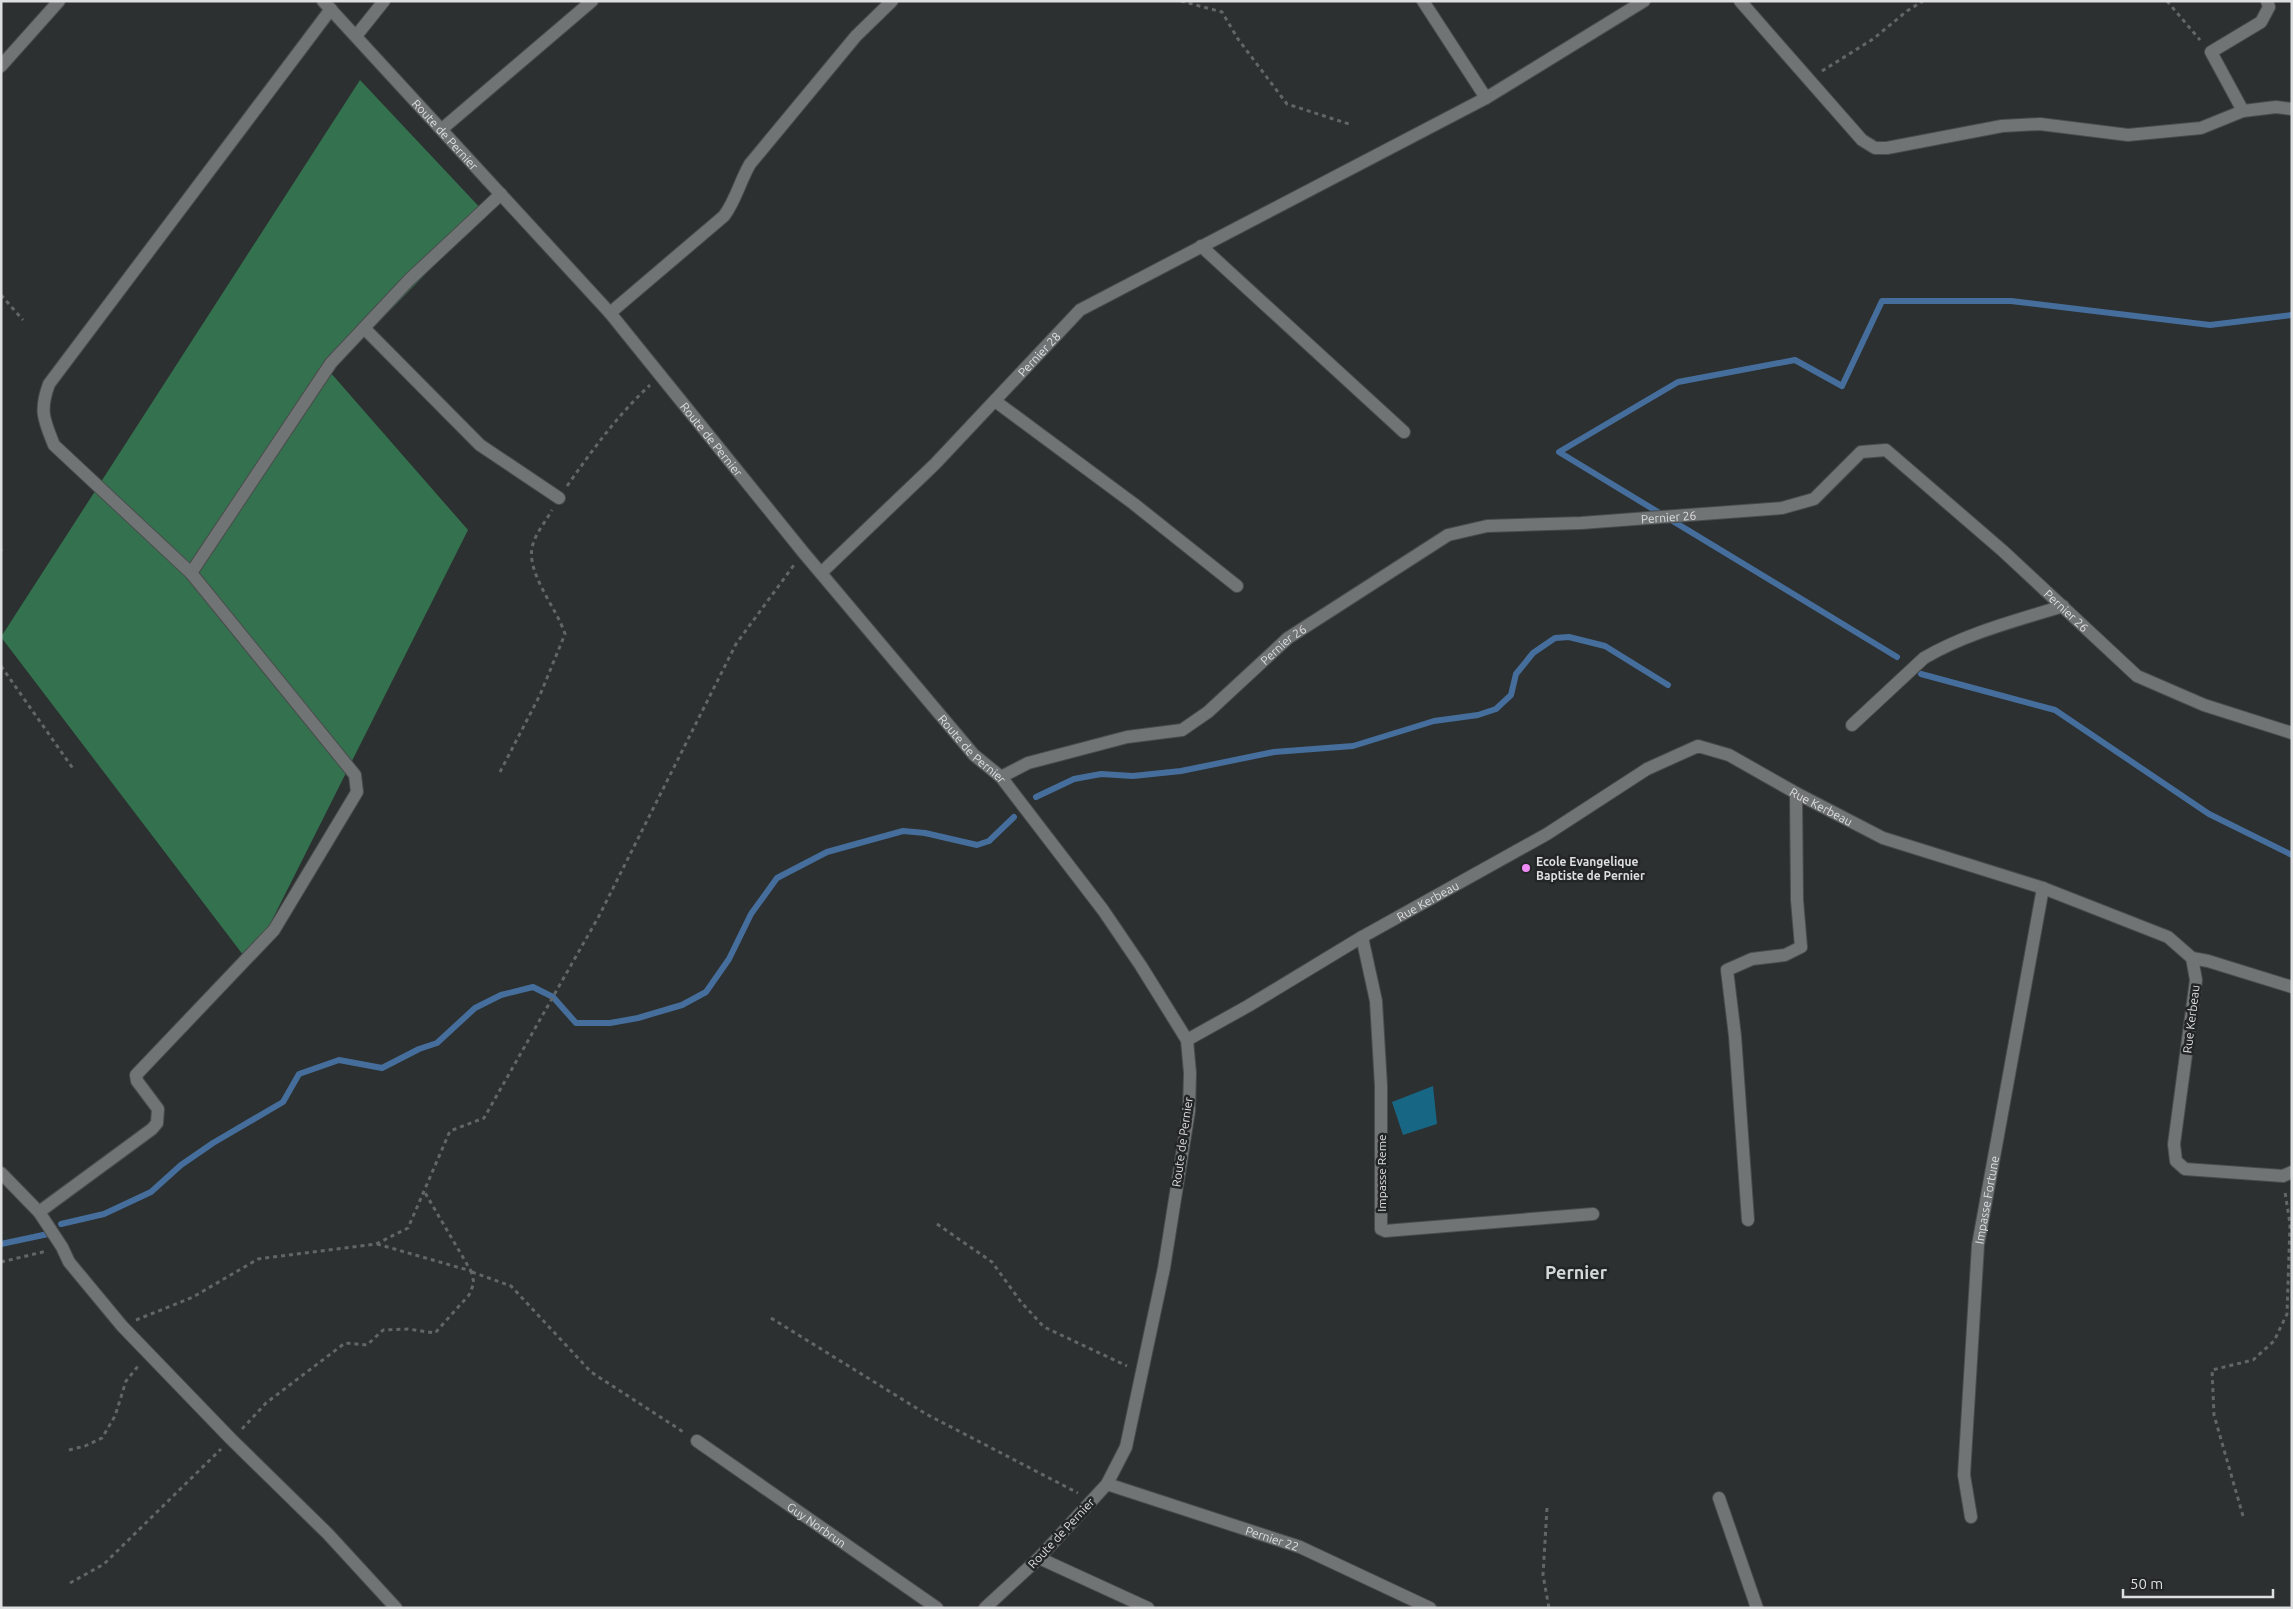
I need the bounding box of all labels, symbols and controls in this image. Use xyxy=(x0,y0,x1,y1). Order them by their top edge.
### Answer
street label: Route de Pernier xyxy=(410,96,481,172)
street label: Pernier 28 xyxy=(1015,329,1063,378)
street label: Route de Pernier xyxy=(678,400,746,479)
street label: Pernier 26 xyxy=(1640,508,1697,525)
street label: Pernier 26 xyxy=(2042,587,2091,634)
street label: Pernier 26 xyxy=(1258,622,1308,667)
street label: Route de Pernier xyxy=(936,712,1010,785)
street label: Rue Kerbeau xyxy=(1788,785,1855,828)
place label: Ecole Evangelique Baptiste de Pernier xyxy=(1536,855,1645,882)
marker: Ecole Evangelique Baptiste de Pernier xyxy=(1520,862,1532,874)
street label: Rue Kerbeau xyxy=(1394,878,1461,923)
street label: Rue Kerbeau xyxy=(2180,984,2202,1054)
street label: Route de Pernier xyxy=(1169,1096,1195,1188)
street label: Impasse Reme xyxy=(1375,1134,1388,1212)
street label: Impasse Fortune xyxy=(1972,1155,2001,1245)
district label: Pernier xyxy=(1545,1262,1608,1282)
street label: Route de Pernier xyxy=(1025,1495,1097,1571)
street label: Guy Norbrun xyxy=(785,1499,849,1549)
street label: Pernier 22 xyxy=(1244,1523,1301,1553)
scale bar xyxy=(2123,1566,2273,1598)
text: 50 m xyxy=(2130,1575,2163,1592)

